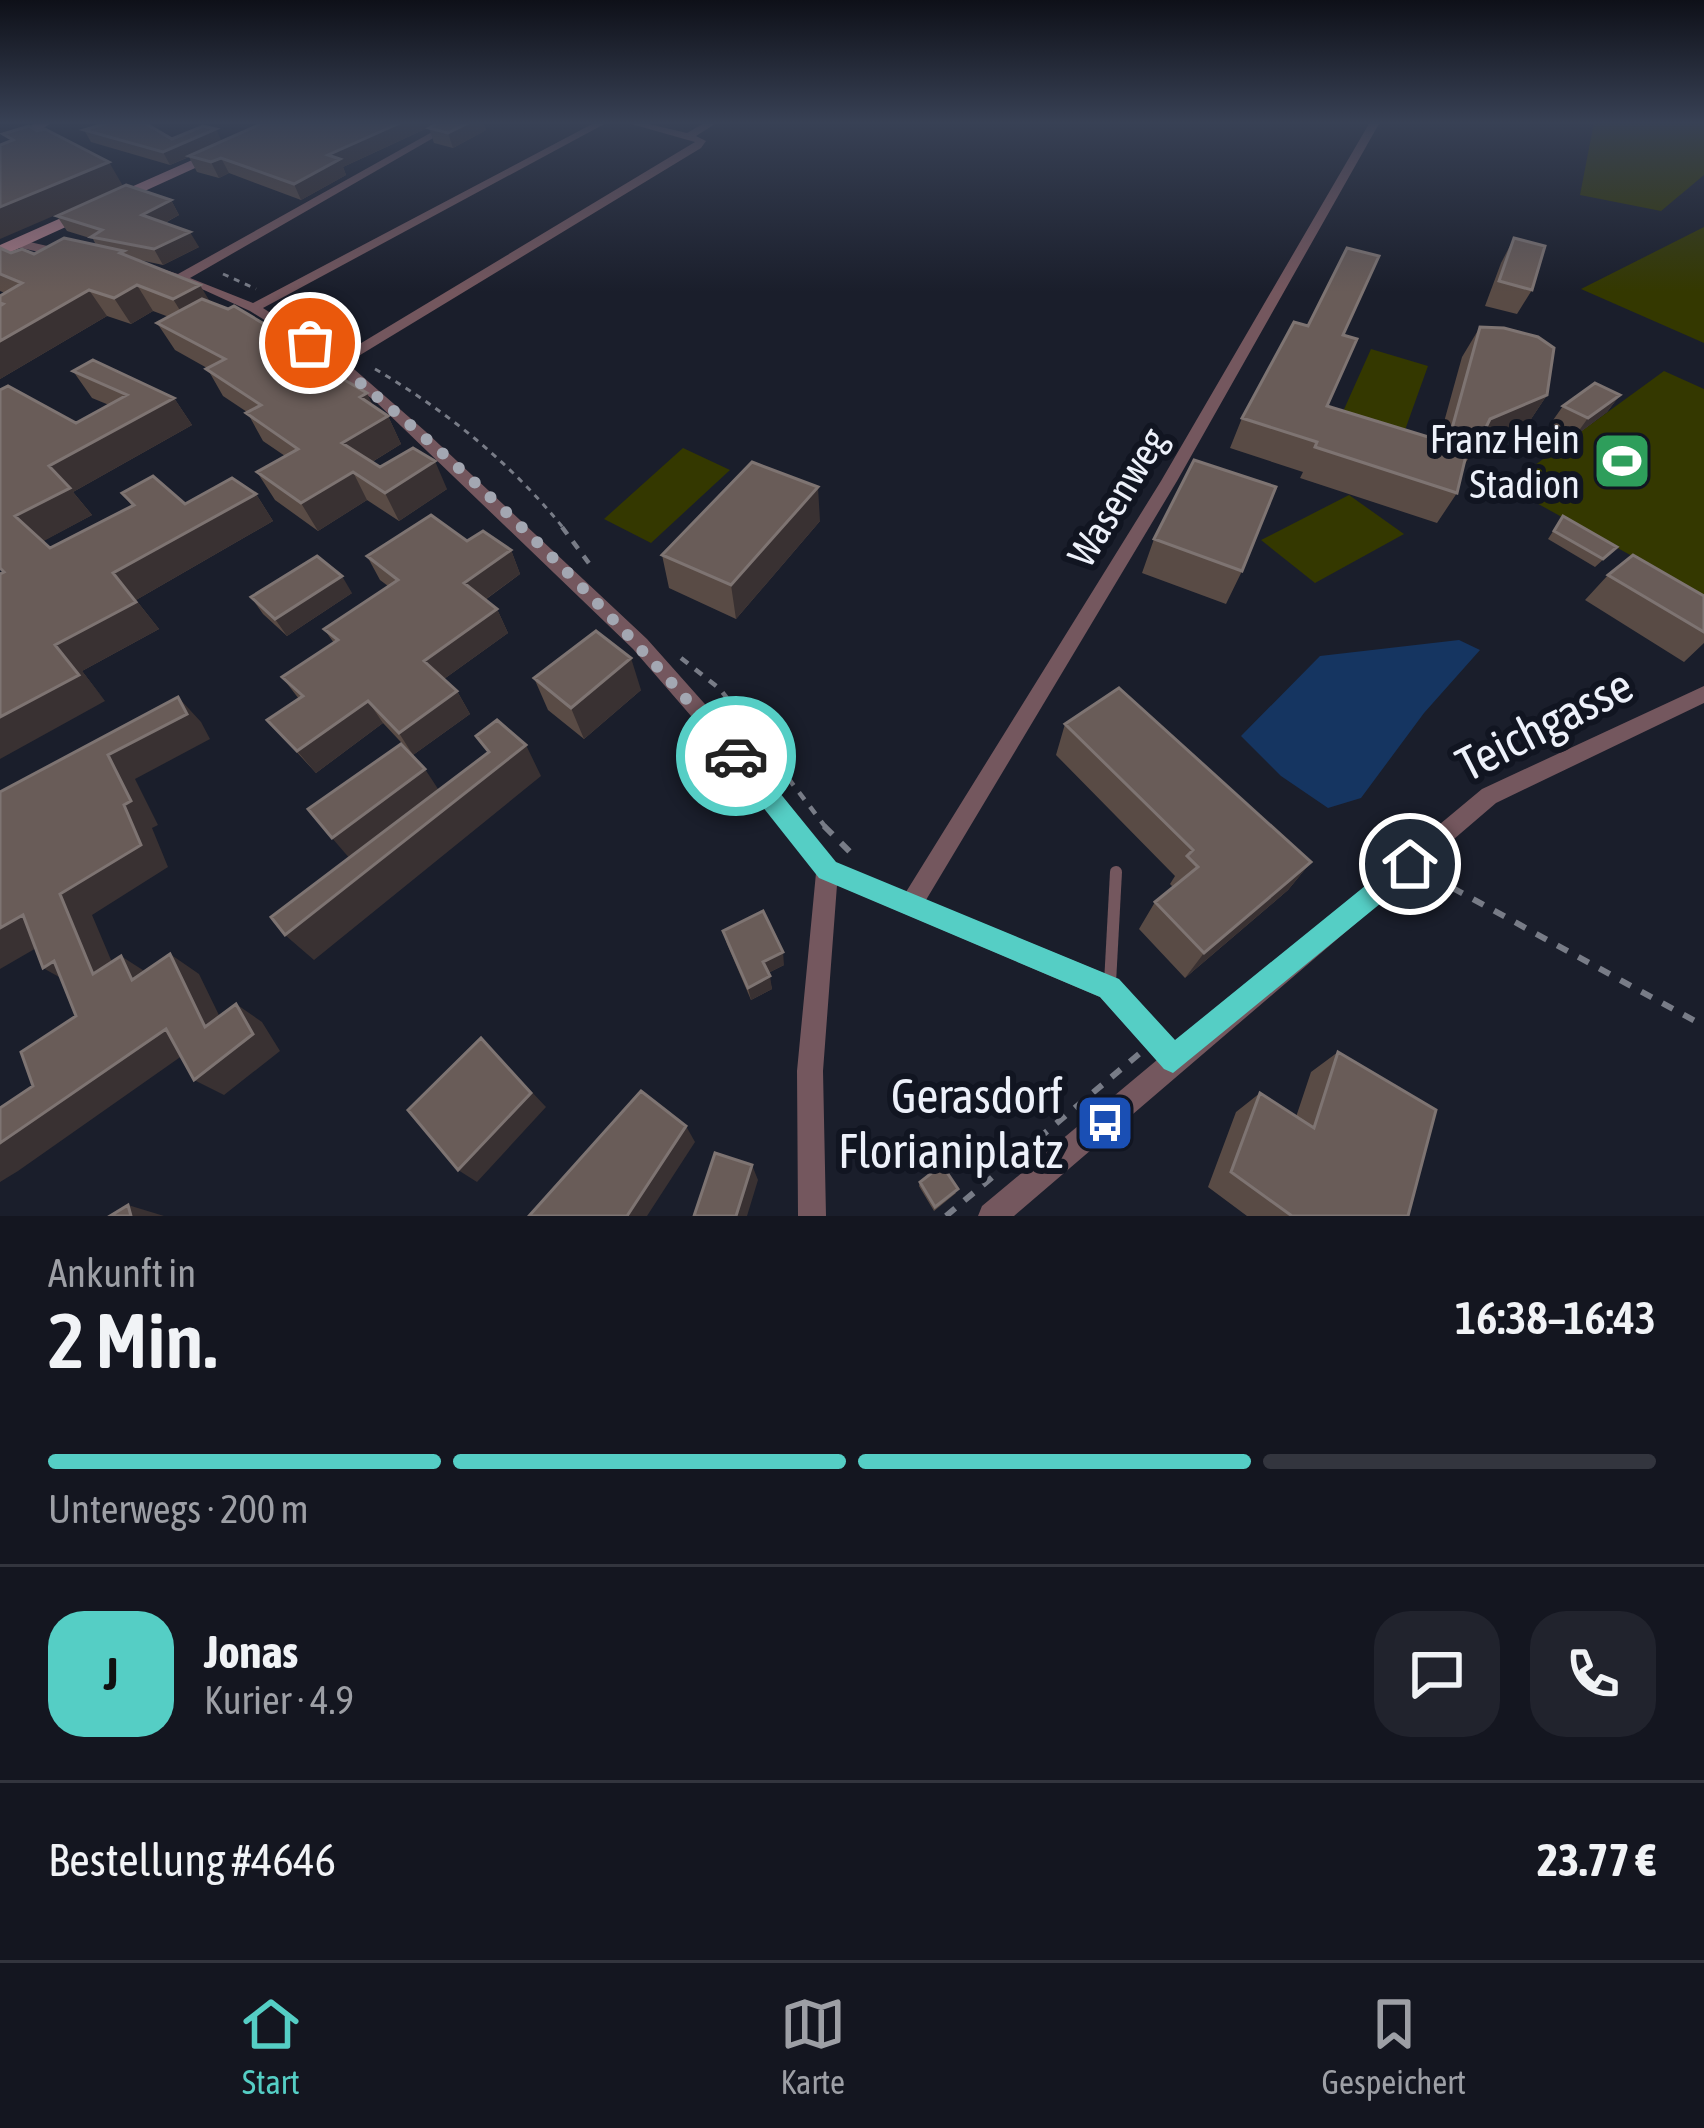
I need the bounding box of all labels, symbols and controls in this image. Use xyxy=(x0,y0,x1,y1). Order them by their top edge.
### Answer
pin xyxy=(259,292,361,394)
icon: bag xyxy=(277,310,343,376)
place label: Franz Hein Stadion xyxy=(1430,417,1580,506)
street label: Wasenweg xyxy=(1059,420,1175,574)
sports icon: Franz Hein Stadion xyxy=(1591,430,1653,492)
street label: Teichgasse xyxy=(1447,656,1641,792)
courier xyxy=(676,696,796,816)
icon: car xyxy=(703,723,769,789)
pin xyxy=(1359,813,1461,915)
icon: home xyxy=(1377,831,1443,897)
place label: Gerasdorf Florianiplatz xyxy=(838,1068,1063,1178)
bus stop icon: Gerasdorf Florianiplatz xyxy=(1074,1092,1136,1154)
text: Ankunft in xyxy=(48,1251,196,1295)
text: 16:38–16:43 xyxy=(1455,1292,1656,1344)
text: 2 Min. xyxy=(48,1295,217,1385)
text: Unterwegs · 200 m xyxy=(48,1487,309,1531)
button: chat xyxy=(1374,1611,1500,1737)
button: phone xyxy=(1530,1611,1656,1737)
text: Jonas xyxy=(204,1626,298,1678)
text: J xyxy=(104,1648,118,1700)
text: Kurier · 4.9 xyxy=(204,1678,354,1722)
text: Bestellung #4646 xyxy=(48,1834,336,1886)
text: 23.77 € xyxy=(1537,1834,1656,1886)
tab: Start xyxy=(238,1991,304,2101)
tab: Karte xyxy=(780,1991,846,2101)
tab: Gespeichert xyxy=(1322,1991,1466,2101)

